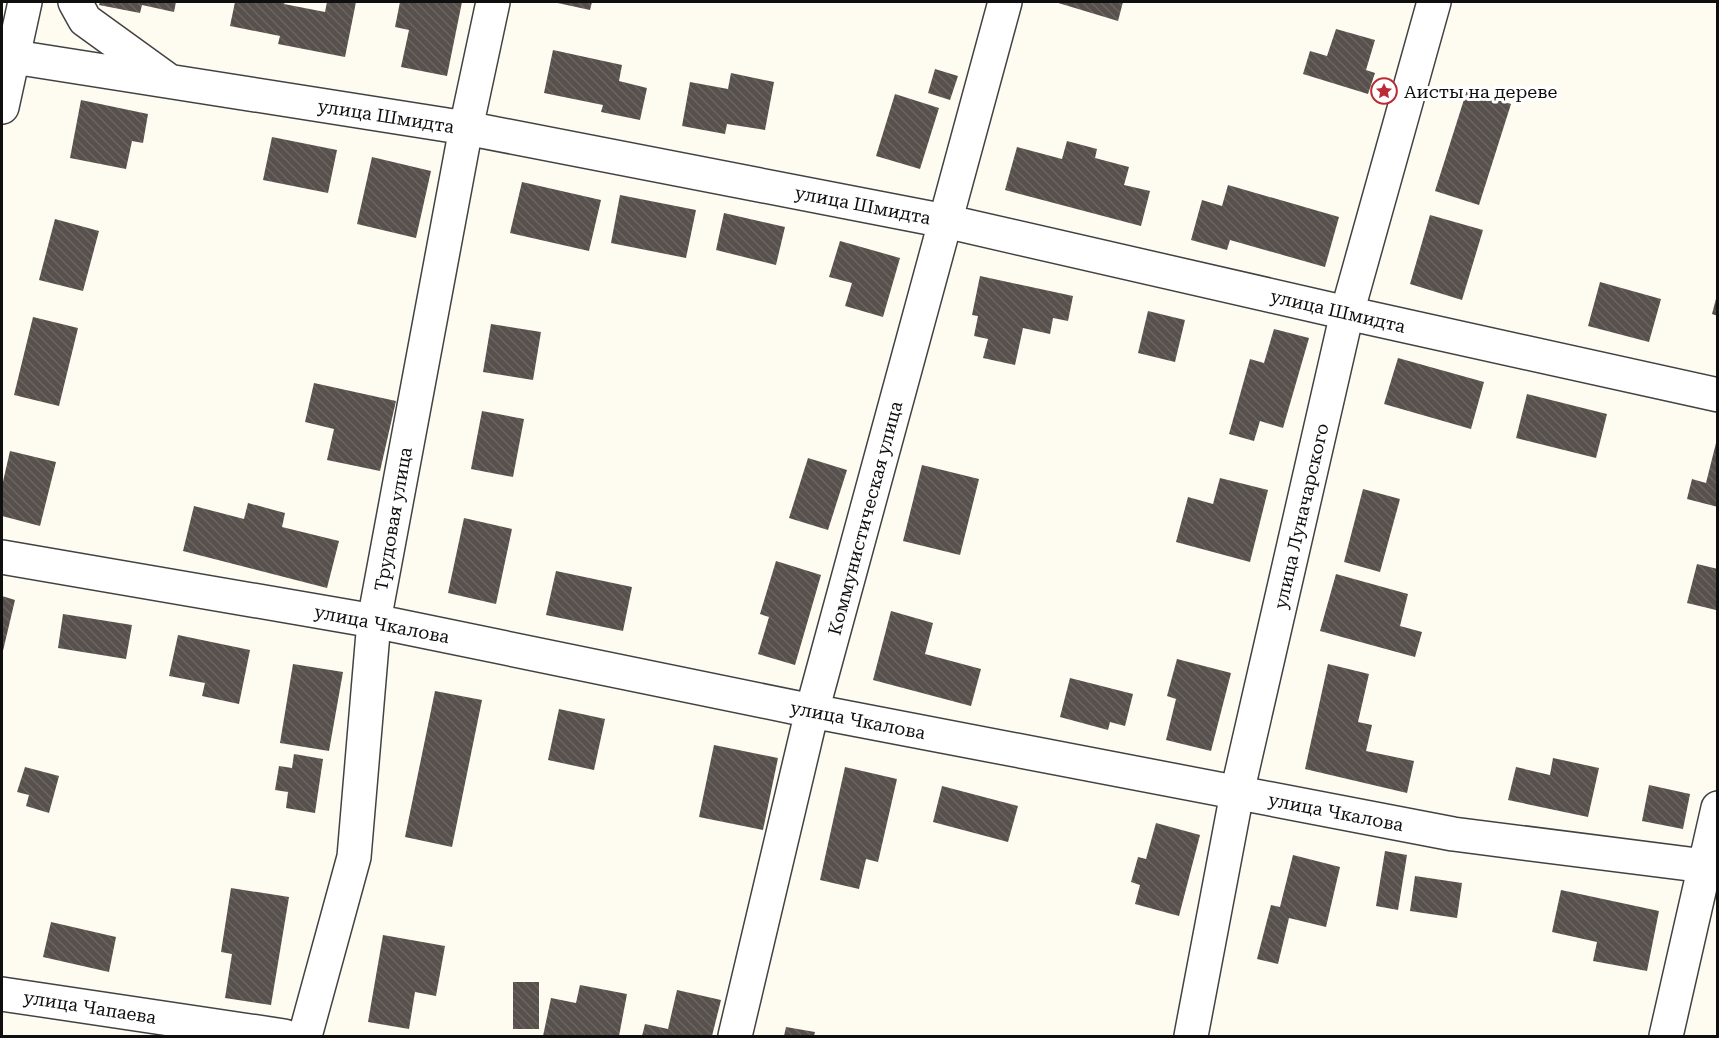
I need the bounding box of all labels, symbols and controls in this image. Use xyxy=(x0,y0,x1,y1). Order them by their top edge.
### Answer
place icon: Аисты на дереве xyxy=(1369,76,1399,106)
place label: Аисты на дереве xyxy=(1404,81,1557,102)
street label: улица Шмидта xyxy=(316,95,456,137)
street label: улица Шмидта xyxy=(793,182,933,229)
street label: улица Шмидта xyxy=(1268,285,1408,337)
street label: Коммунистическая улица xyxy=(824,399,906,637)
street label: улица Луначарского xyxy=(1269,421,1333,611)
street label: Трудовая улица xyxy=(370,445,416,593)
street label: улица Чкалова xyxy=(313,601,451,647)
street label: улица Чкалова xyxy=(789,697,927,743)
street label: улица Чкалова xyxy=(1267,789,1405,835)
street label: улица Чапаева xyxy=(22,986,158,1028)

